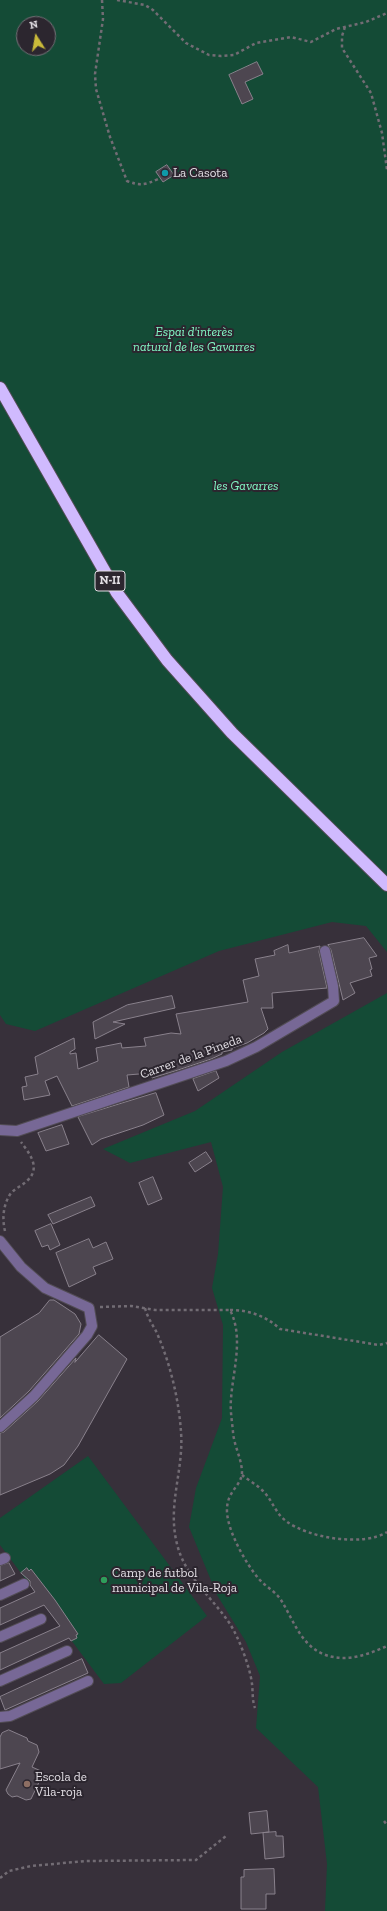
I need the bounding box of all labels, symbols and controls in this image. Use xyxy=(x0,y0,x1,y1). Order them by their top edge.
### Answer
north arrow xyxy=(16,16,56,56)
text: N xyxy=(28,18,39,32)
place label: La Casota xyxy=(173,165,227,181)
marker: La Casota xyxy=(160,168,170,178)
park label: Espai d'interès natural de les Gavarres xyxy=(133,324,255,355)
park label: les Gavarres xyxy=(213,478,279,494)
road number: N-II xyxy=(95,571,125,591)
street label: Carrer de la Pineda xyxy=(138,1031,244,1083)
place label: Camp de futbol municipal de Vila-Roja xyxy=(112,1565,237,1596)
marker: Camp de futbol municipal de Vila-Roja xyxy=(99,1575,109,1585)
place label: Escola de Vila-roja xyxy=(35,1769,87,1800)
marker: Escola de Vila-roja xyxy=(22,1779,32,1789)

